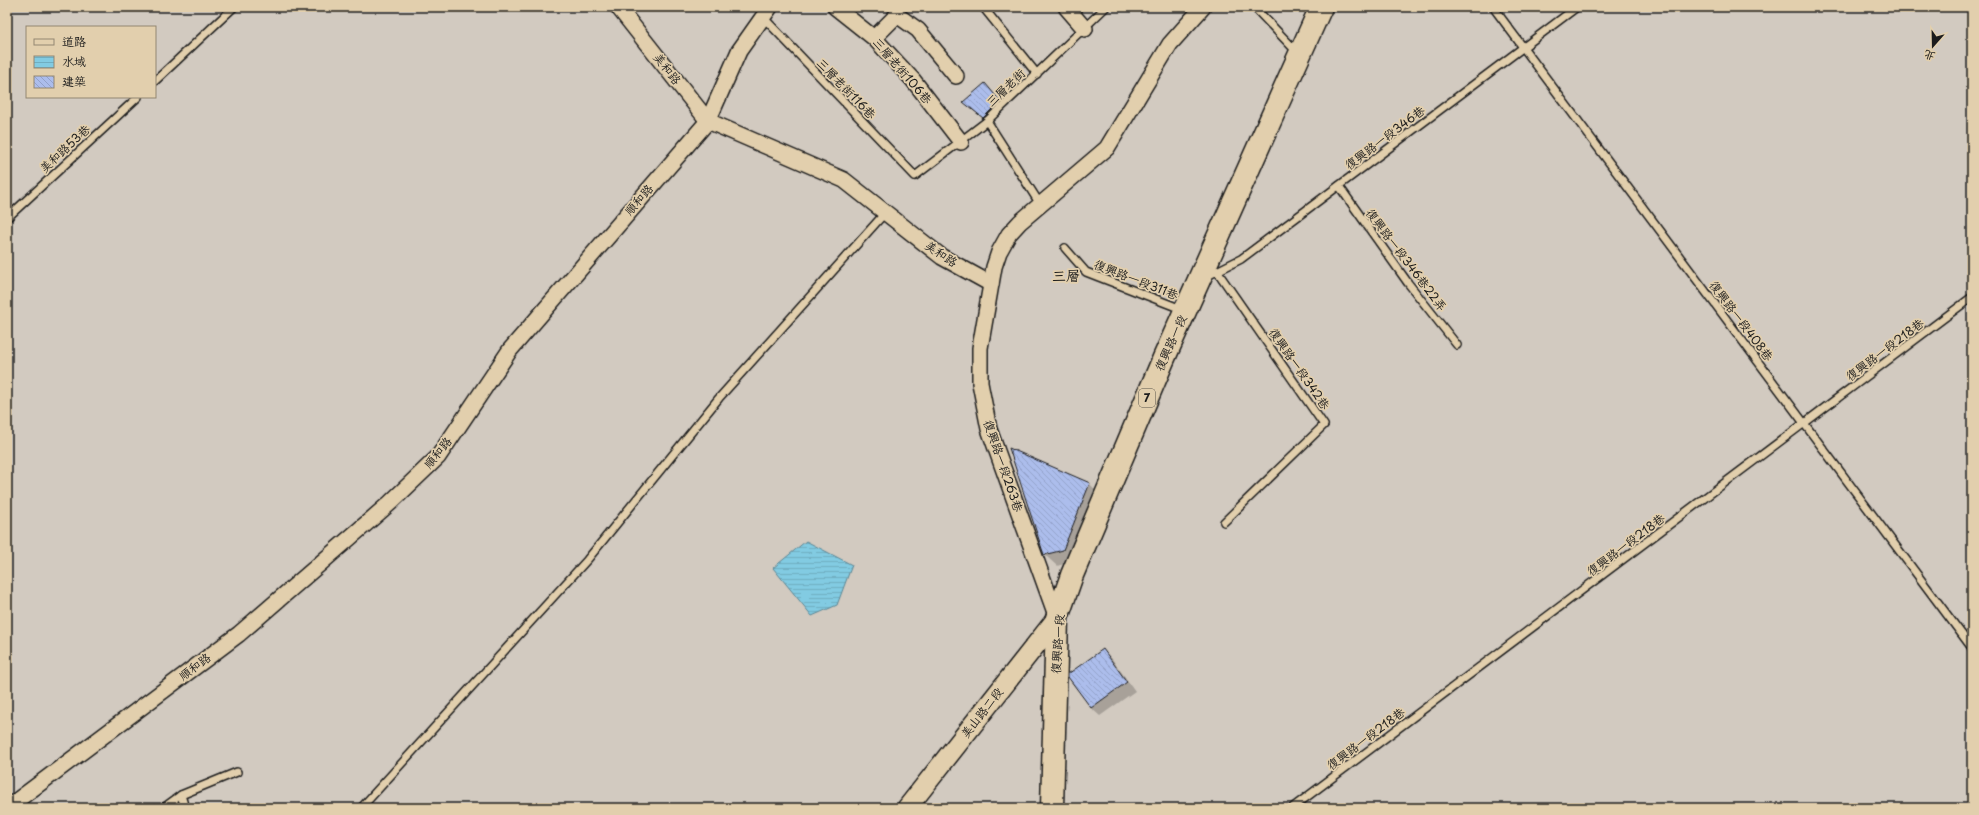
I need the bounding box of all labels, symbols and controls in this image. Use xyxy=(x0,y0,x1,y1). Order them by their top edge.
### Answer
legend xyxy=(26,26,156,98)
north arrow xyxy=(1913,26,1953,66)
text: 道路 xyxy=(62,32,86,50)
street label: 三層老街106巷 xyxy=(869,33,937,107)
text: 北 xyxy=(1921,46,1937,66)
street label: 美和路 xyxy=(650,49,686,88)
text: 水域 xyxy=(62,52,86,70)
street label: 三層老街116巷 xyxy=(813,54,880,123)
street label: 三層老街 xyxy=(982,64,1029,110)
text: 建築 xyxy=(62,72,86,90)
street label: 復興路一段346巷 xyxy=(1341,101,1428,173)
street label: 美和路53巷 xyxy=(35,120,94,176)
street label: 順和路 xyxy=(620,180,657,219)
street label: 復興路一段346巷22弄 xyxy=(1362,204,1451,315)
street label: 美和路 xyxy=(922,236,962,271)
street label: 復興路一段311巷 xyxy=(1092,255,1181,303)
district label: 三層 xyxy=(1052,265,1080,286)
street label: 復興路一段408巷 xyxy=(1706,277,1778,364)
street label: 復興路一段 xyxy=(1150,312,1191,374)
street label: 復興路一段218巷 xyxy=(1842,314,1927,385)
street label: 復興路一段342巷 xyxy=(1265,324,1335,413)
road number: 7 xyxy=(1139,389,1155,407)
street label: 復興路一段263巷 xyxy=(980,417,1028,514)
street label: 順和路 xyxy=(419,433,456,472)
street label: 復興路一段218巷 xyxy=(1583,509,1668,580)
street label: 復興路一段 xyxy=(1046,613,1068,674)
street label: 順和路 xyxy=(175,648,214,684)
street label: 美山路二段 xyxy=(956,683,1007,742)
street label: 復興路一段218巷 xyxy=(1323,703,1408,774)

